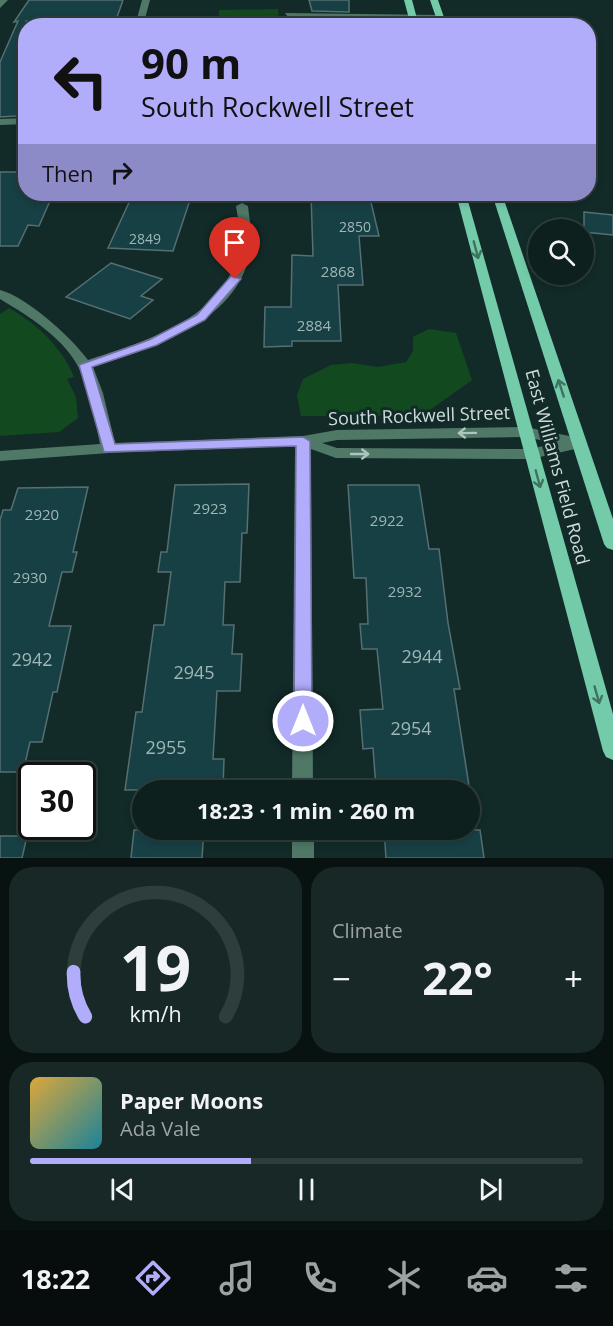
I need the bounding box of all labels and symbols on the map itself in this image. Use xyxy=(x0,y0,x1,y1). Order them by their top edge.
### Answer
pin xyxy=(209,217,260,279)
house number: 2850 xyxy=(339,217,371,236)
house number: 2849 xyxy=(129,229,161,248)
one-way arrow xyxy=(471,240,482,259)
house number: 2868 xyxy=(321,261,355,281)
house number: 2884 xyxy=(297,315,332,335)
street label: East Williams Field Road xyxy=(520,366,596,567)
one-way arrow xyxy=(555,379,566,398)
street label: South Rockwell Street xyxy=(328,400,510,430)
one-way arrow xyxy=(457,427,477,439)
one-way arrow xyxy=(349,448,369,460)
one-way arrow xyxy=(533,469,544,488)
house number: 2923 xyxy=(193,498,227,518)
house number: 2920 xyxy=(25,504,59,524)
house number: 2922 xyxy=(370,510,404,530)
house number: 2930 xyxy=(13,567,47,587)
house number: 2932 xyxy=(388,581,422,601)
house number: 2944 xyxy=(401,644,443,668)
house number: 2942 xyxy=(11,647,53,671)
house number: 2945 xyxy=(173,660,215,684)
one-way arrow xyxy=(592,685,604,704)
position arrow xyxy=(271,689,335,753)
house number: 2954 xyxy=(390,716,432,740)
house number: 2955 xyxy=(145,735,187,759)
speed limit sign: 30 xyxy=(18,762,96,840)

